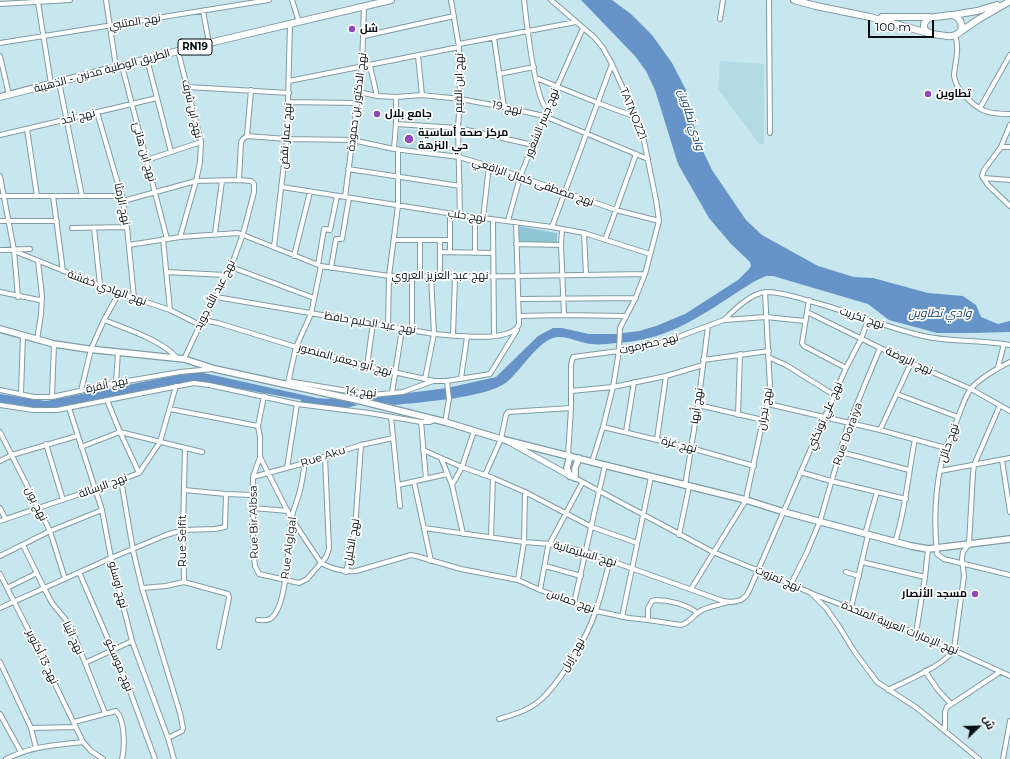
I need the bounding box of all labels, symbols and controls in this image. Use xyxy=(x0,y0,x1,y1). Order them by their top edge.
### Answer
street label: نهج المتنبي xyxy=(108,11,162,33)
scale bar xyxy=(870,12,936,38)
text: 100 m xyxy=(875,19,911,34)
place label: شل xyxy=(360,22,378,36)
marker: شل xyxy=(347,24,357,34)
road number: RN19 xyxy=(178,39,212,55)
street label: الطريق الوطنية مدنين - الذهيبة xyxy=(32,46,172,96)
street label: نهج الدكتور بن حمودة xyxy=(344,52,370,152)
street label: نهج ابن القيم xyxy=(452,53,466,113)
street label: نهج ابن شرف xyxy=(179,78,205,140)
street label: TATNOZ21 xyxy=(617,86,649,142)
street label: نهج جسر الشغور xyxy=(522,87,562,159)
place label: تطاوين xyxy=(936,87,971,101)
water label: وادي تطاوين xyxy=(675,88,707,152)
marker: تطاوين xyxy=(923,89,933,99)
street label: نهج 19 xyxy=(491,98,523,118)
street label: نهج عمار نقض xyxy=(277,102,295,170)
street label: نهج أحد xyxy=(59,106,97,128)
place label: جامع بلال xyxy=(385,107,432,121)
marker: جامع بلال xyxy=(372,109,382,119)
street label: نهج ابن هانئ xyxy=(129,121,159,183)
place label: مركز صحة أساسية حي النزهة xyxy=(418,126,508,152)
marker: مركز صحة أساسية حي النزهة xyxy=(403,133,415,145)
street label: نهج مصطفى كمال الرافعي xyxy=(470,155,596,209)
street label: نهج الرمثا xyxy=(111,182,133,226)
street label: نهج حلب xyxy=(447,207,487,225)
street label: نهج عبد الله جويد xyxy=(192,258,238,332)
street label: نهج الهادي خفشة xyxy=(66,268,148,308)
street label: نهج عبد العزيز العروي xyxy=(392,269,488,283)
street label: نهج تكريت xyxy=(838,304,886,332)
water label: وادي تطاوين xyxy=(908,306,972,320)
street label: نهج عبد الحليم حافظ xyxy=(323,309,417,337)
street label: نهج حضرموت xyxy=(618,331,680,357)
street label: نهج أبو جعفر المنصور xyxy=(297,341,393,379)
street label: نهج الروضة xyxy=(883,344,935,378)
street label: نهج أنقرة xyxy=(85,374,129,396)
street label: نهج علي تونكتي xyxy=(805,380,845,452)
street label: نهج 14 xyxy=(345,384,377,400)
street label: نهج أبها xyxy=(688,387,706,425)
street label: نهج نجران xyxy=(755,387,775,431)
street label: Rue Doraiya xyxy=(830,401,866,467)
street label: نهج حائل xyxy=(936,422,962,464)
street label: نهج غزة xyxy=(660,434,698,456)
street label: Rue Aku xyxy=(299,444,347,470)
street label: نهج الرسالة xyxy=(77,471,129,501)
street label: نهج بون xyxy=(22,485,50,523)
street label: Rue Bir Albsa xyxy=(247,485,261,559)
street label: Rue Selfit xyxy=(176,515,190,567)
street label: Rue Alglgal xyxy=(279,516,299,580)
street label: نهج الخليل xyxy=(341,518,363,566)
street label: نهج السليمانية xyxy=(552,539,618,569)
street label: نهج اوسلو xyxy=(106,560,130,610)
street label: نهج تمزوت xyxy=(753,563,803,595)
street label: نهج حماس xyxy=(545,586,597,616)
place label: مسجد الأنصار xyxy=(902,587,967,601)
marker: مسجد الأنصار xyxy=(970,589,980,599)
street label: نهج الإمارات العربية المتحدة xyxy=(840,598,960,658)
street label: نهج اثينا xyxy=(59,619,87,657)
street label: نهج 13 أكتوبر xyxy=(23,628,61,686)
street label: نهج إربل xyxy=(558,636,588,674)
street label: نهج موسكو xyxy=(102,637,136,693)
north arrow xyxy=(958,707,998,747)
text: ش xyxy=(980,713,998,732)

